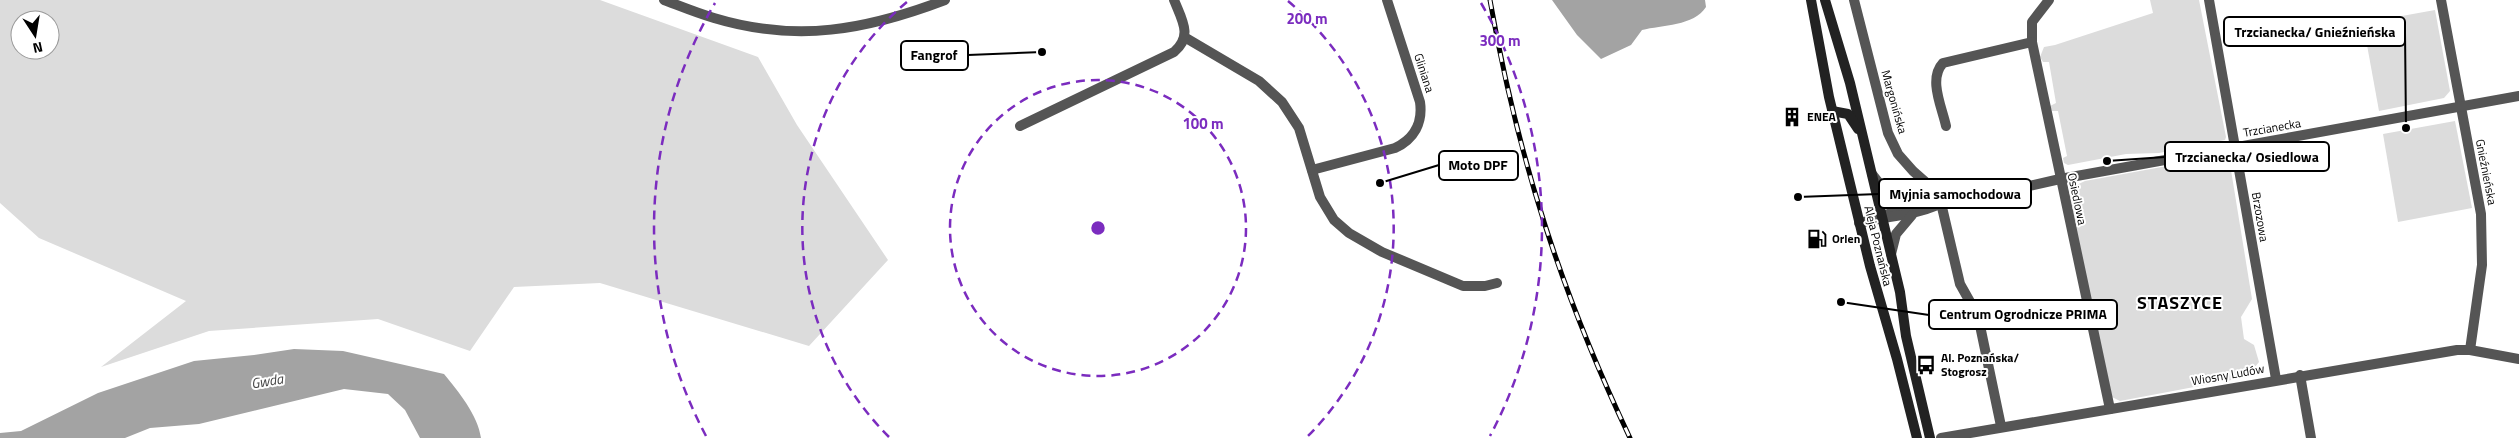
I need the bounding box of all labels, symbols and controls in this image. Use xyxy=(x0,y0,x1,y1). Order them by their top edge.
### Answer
text: 200 m xyxy=(1286,7,1328,30)
north arrow xyxy=(10,10,60,60)
callout: Trzcianecka/ Gnieźnieńska xyxy=(2224,17,2405,46)
text: Trzcianecka/ Gnieźnieńska xyxy=(2235,21,2395,42)
text: 300 m xyxy=(1479,29,1521,52)
text: N xyxy=(31,37,45,59)
callout: Fangrof xyxy=(901,41,968,70)
text: Fangrof xyxy=(910,44,958,65)
street label: Gliniana xyxy=(1409,51,1440,95)
street label: Margonińska xyxy=(1876,68,1913,136)
building icon: ENEA xyxy=(1781,106,1803,128)
place label: ENEA xyxy=(1807,107,1837,126)
text: 100 m xyxy=(1182,112,1224,135)
street label: Trzcianecka xyxy=(2242,113,2302,142)
street label: Gnieźnieńska xyxy=(2471,137,2502,207)
callout: Trzcianecka/ Osiedlowa xyxy=(2165,142,2329,171)
text: Trzcianecka/ Osiedlowa xyxy=(2175,146,2319,167)
callout: Moto DPF xyxy=(1439,151,1518,180)
text: Moto DPF xyxy=(1448,154,1508,175)
street label: Osiedlowa xyxy=(2063,171,2092,227)
callout: Myjnia samochodowa xyxy=(1879,179,2031,208)
text: Myjnia samochodowa xyxy=(1889,183,2021,204)
street label: Brzozowa xyxy=(2247,191,2274,243)
street label: Aleja Poznańska xyxy=(1859,204,1898,288)
centre of rings xyxy=(1089,219,1107,237)
fuel station icon: Orlen xyxy=(1806,228,1828,250)
place label: Orlen xyxy=(1832,229,1860,248)
district label: STASZYCE xyxy=(2137,289,2223,316)
callout: Centrum Ogrodnicze PRIMA xyxy=(1929,300,2117,329)
text: Centrum Ogrodnicze PRIMA xyxy=(1939,303,2107,324)
place label: Al. Poznańska/ Stogrosz xyxy=(1941,348,2019,381)
bus stop icon: Al. Poznańska/ Stogrosz xyxy=(1915,354,1937,376)
street label: Wiosny Ludów xyxy=(2190,359,2266,390)
water label: Gwda xyxy=(249,367,285,393)

